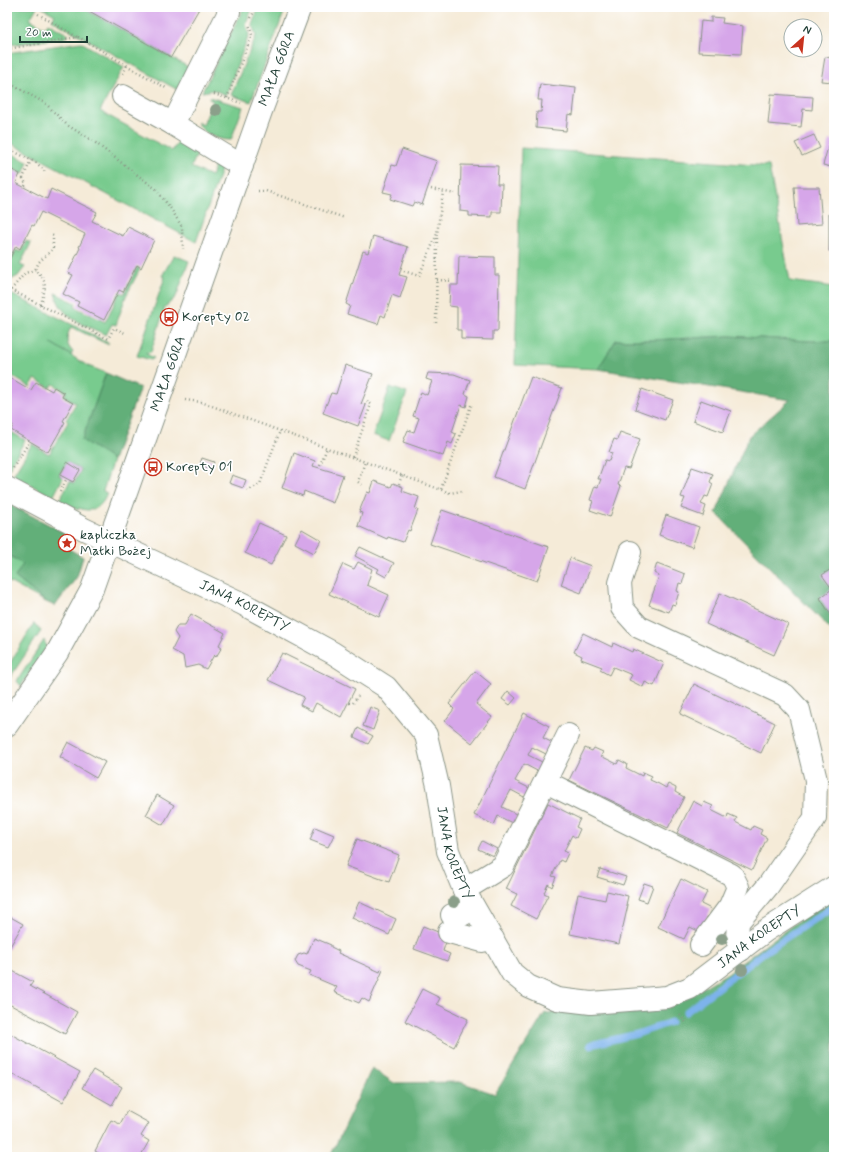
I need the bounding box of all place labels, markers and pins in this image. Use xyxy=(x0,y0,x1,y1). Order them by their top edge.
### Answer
bus stop icon: Korepty 02 xyxy=(159,307,179,327)
place label: Korepty 02 xyxy=(182,308,250,326)
bus stop icon: Korepty 01 xyxy=(143,457,163,477)
place label: Korepty 01 xyxy=(166,458,233,476)
place label: kapliczka Matki Bożej xyxy=(80,526,151,560)
place icon: kapliczka Matki Bożej xyxy=(57,533,77,553)

